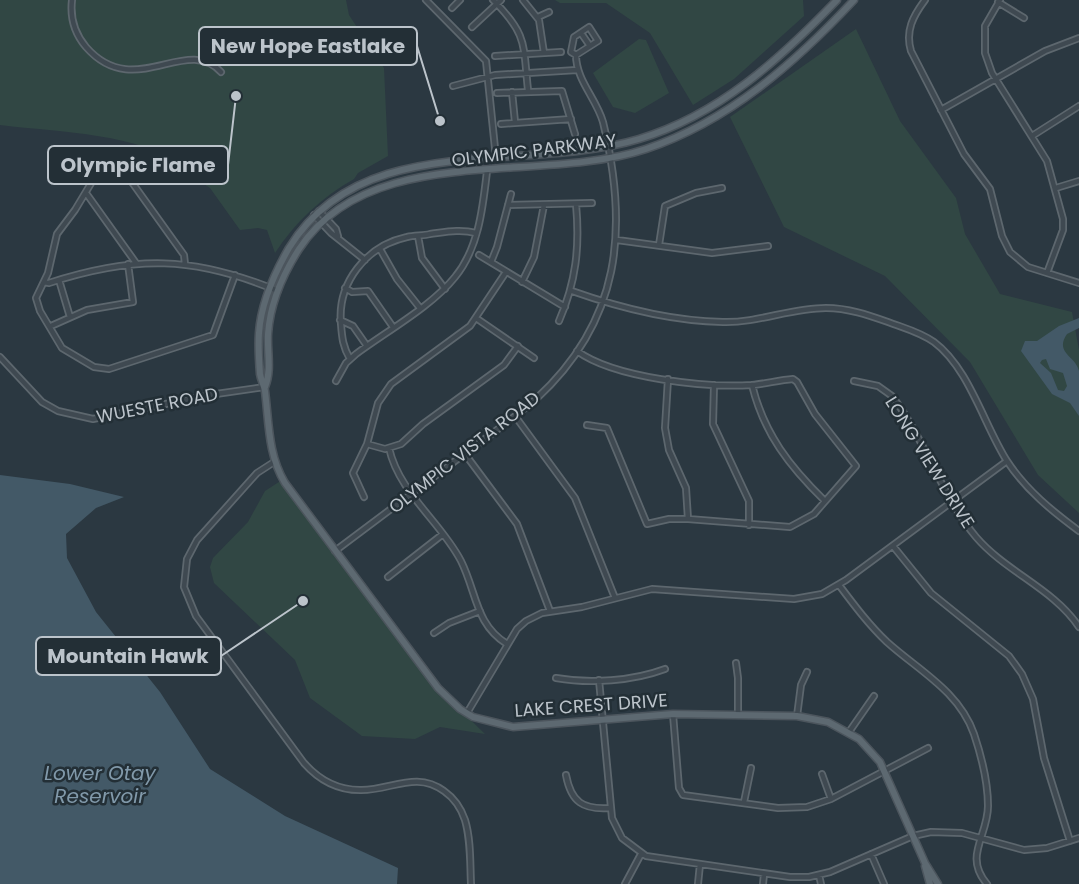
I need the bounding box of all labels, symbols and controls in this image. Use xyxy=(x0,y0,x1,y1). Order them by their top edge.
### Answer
callout: New Hope Eastlake xyxy=(199,27,417,65)
text: New Hope Eastlake xyxy=(211,32,405,60)
street label: OLYMPIC PARKWAY xyxy=(450,127,618,173)
callout: Olympic Flame xyxy=(48,146,228,184)
text: Olympic Flame xyxy=(60,151,216,179)
street label: WUESTE ROAD xyxy=(94,381,220,429)
street label: OLYMPIC VISTA ROAD xyxy=(383,385,545,519)
street label: LONG VIEW DRIVE xyxy=(879,391,981,533)
callout: Mountain Hawk xyxy=(36,637,221,675)
text: Mountain Hawk xyxy=(47,642,209,670)
street label: LAKE CREST DRIVE xyxy=(514,687,668,723)
water label: Lower Otay Reservoir xyxy=(44,759,156,810)

